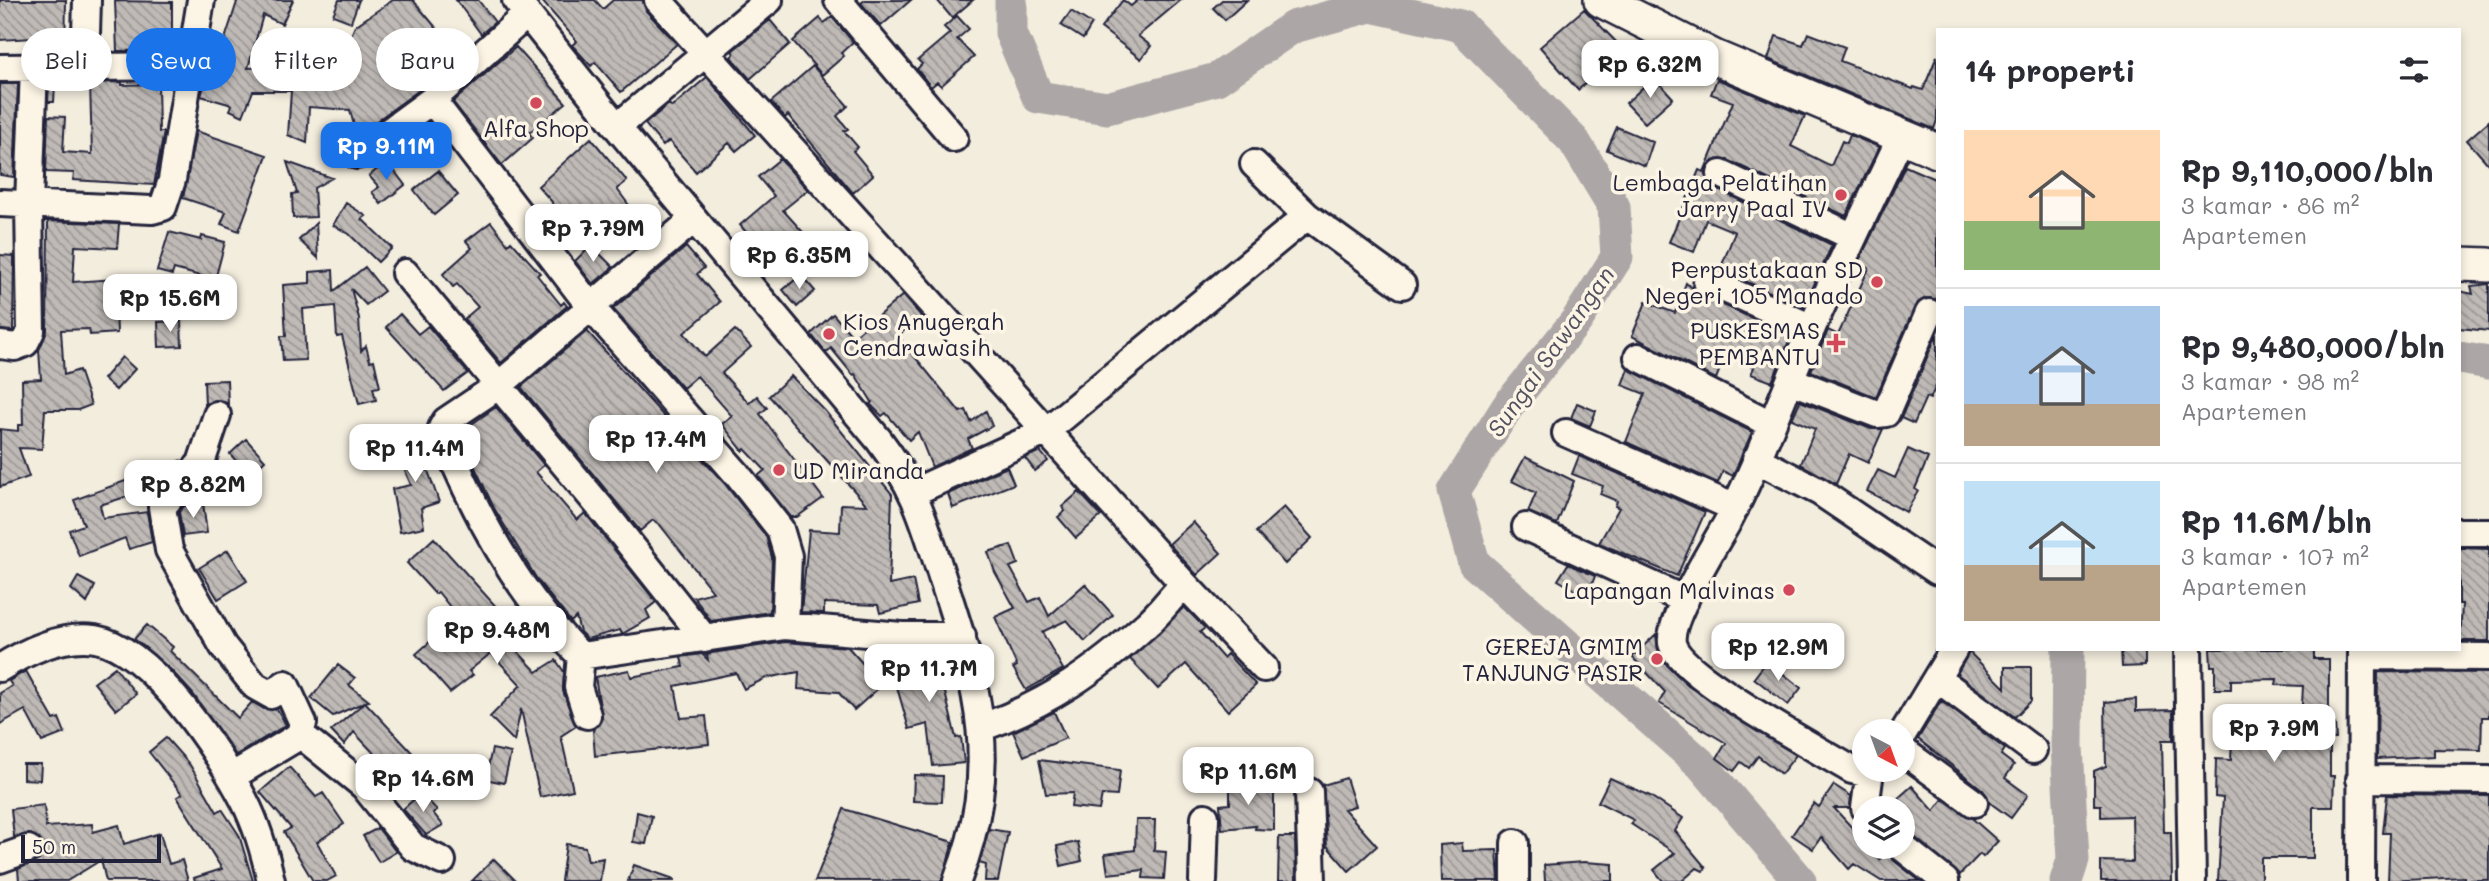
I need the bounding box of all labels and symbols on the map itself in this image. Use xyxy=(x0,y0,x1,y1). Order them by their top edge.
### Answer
pin: Rp 6.32M xyxy=(1578,41,1722,100)
marker: Alfa Shop xyxy=(528,95,544,111)
place label: Alfa Shop xyxy=(483,113,589,143)
pin: Rp 9.11M xyxy=(314,122,458,182)
place label: Lembaga Pelatihan Jarry Paal IV xyxy=(1613,167,1827,223)
marker: Lembaga Pelatihan Jarry Paal IV xyxy=(1833,187,1849,203)
pin: Rp 7.79M xyxy=(521,204,665,264)
pin: Rp 6.35M xyxy=(727,232,871,291)
place label: Perpustakaan SD Negeri 105 Manado xyxy=(1645,254,1863,310)
water label: Sungai Sawangan xyxy=(1480,260,1620,442)
pin: Rp 15.6M xyxy=(98,274,242,334)
marker: Perpustakaan SD Negeri 105 Manado xyxy=(1869,274,1885,290)
place label: Kios Anugerah Cendrawasih xyxy=(843,306,1004,362)
place label: PUSKESMAS PEMBANTU xyxy=(1690,315,1820,371)
marker: Kios Anugerah Cendrawasih xyxy=(821,326,837,342)
marker: PUSKESMAS PEMBANTU xyxy=(1826,333,1846,353)
pin: Rp 17.4M xyxy=(584,416,728,475)
pin: Rp 11.4M xyxy=(343,424,487,484)
place label: UD Miranda xyxy=(793,455,924,485)
pin: Rp 8.82M xyxy=(121,461,265,520)
marker: UD Miranda xyxy=(771,462,787,478)
place label: Lapangan Malvinas xyxy=(1564,575,1775,605)
marker: Lapangan Malvinas xyxy=(1781,582,1797,598)
pin: Rp 9.48M xyxy=(425,606,569,666)
pin: Rp 12.9M xyxy=(1706,624,1850,683)
place label: GEREJA GMIM TANJUNG PASIR xyxy=(1462,631,1643,687)
pin: Rp 11.7M xyxy=(857,644,1001,704)
marker: GEREJA GMIM TANJUNG PASIR xyxy=(1649,651,1665,667)
pin: Rp 7.9M xyxy=(2209,704,2339,764)
north arrow xyxy=(1852,719,1914,782)
pin: Rp 11.6M xyxy=(1176,748,1320,807)
pin: Rp 14.6M xyxy=(351,754,495,814)
scale bar xyxy=(21,832,161,864)

